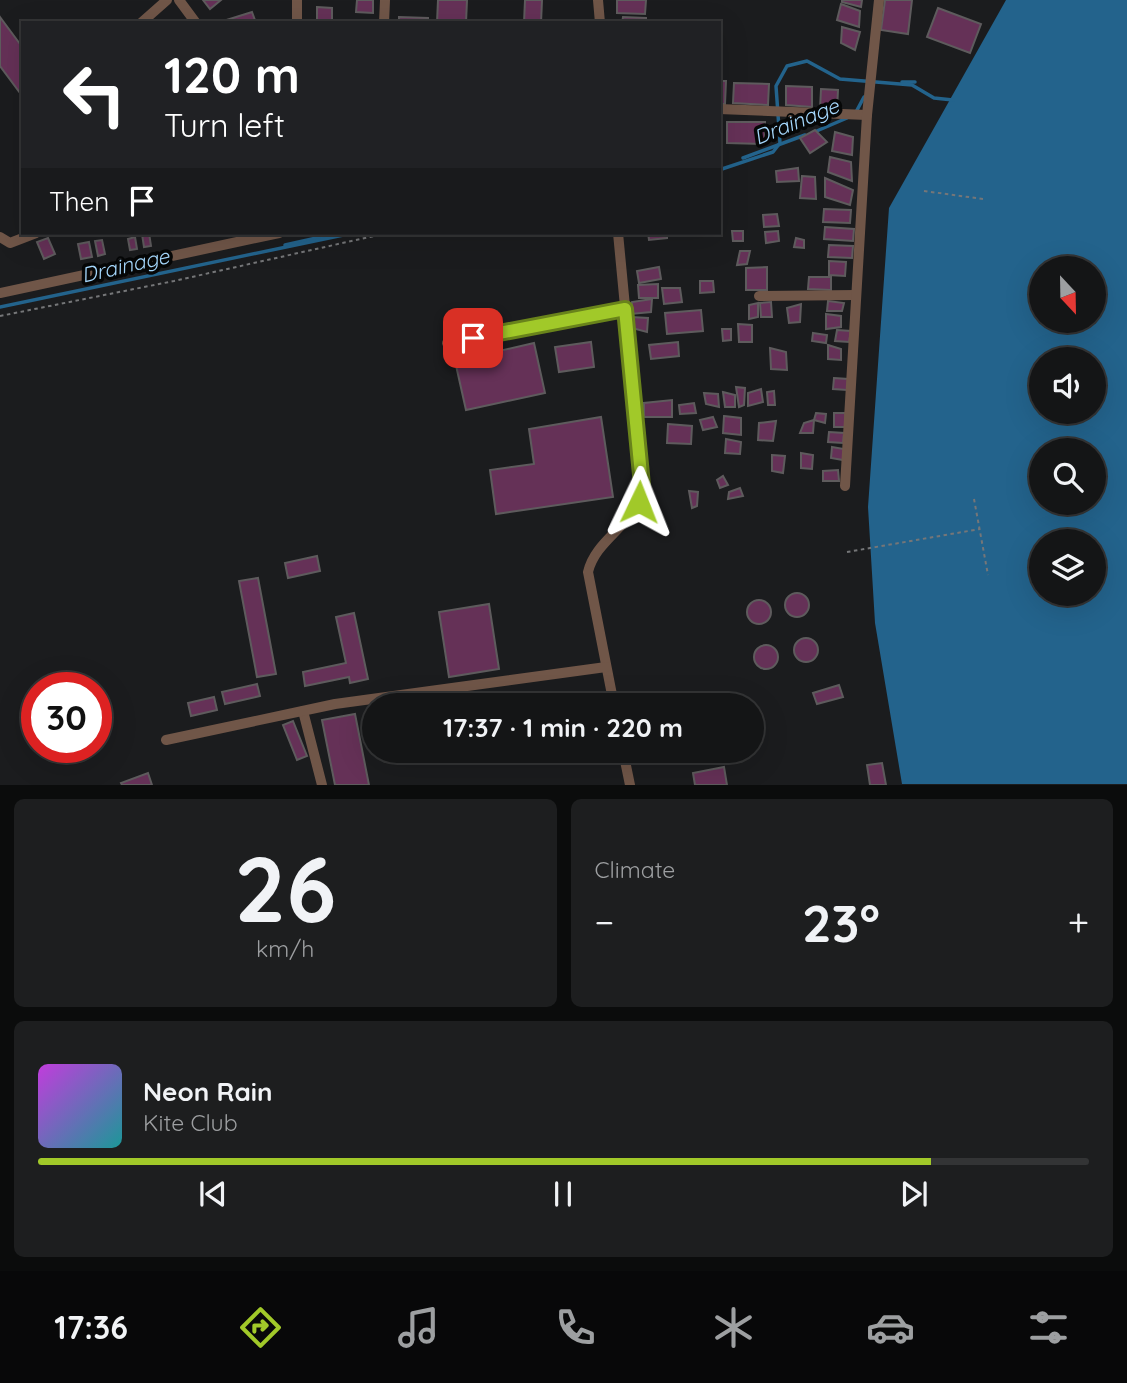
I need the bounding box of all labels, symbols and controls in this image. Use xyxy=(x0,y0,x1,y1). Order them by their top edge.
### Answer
text: 120 m xyxy=(164,44,300,105)
icon: left xyxy=(49,49,140,140)
water label: Drainage xyxy=(750,92,843,150)
text: Turn left xyxy=(164,105,285,145)
icon: arrive xyxy=(123,182,161,220)
text: Then xyxy=(49,185,109,218)
water label: Drainage xyxy=(78,242,173,288)
north arrow xyxy=(1029,256,1106,332)
map controls xyxy=(1029,256,1106,606)
pin xyxy=(443,308,503,368)
icon: arrive xyxy=(454,319,492,357)
button: sound xyxy=(1029,347,1106,424)
button: search xyxy=(1029,438,1106,515)
position arrow xyxy=(602,465,676,539)
button: layers xyxy=(1029,529,1106,606)
speed limit sign: 30 xyxy=(21,672,112,763)
text: 17:37 · 1 min · 220 m xyxy=(443,711,683,744)
text: 26 xyxy=(234,831,336,945)
text: Climate xyxy=(595,855,675,884)
text: 23° xyxy=(802,890,880,955)
text: − xyxy=(595,898,614,946)
text: + xyxy=(1068,898,1089,946)
text: km/h xyxy=(256,934,314,963)
text: Neon Rain xyxy=(143,1075,272,1108)
text: Kite Club xyxy=(143,1108,238,1137)
icon: previous xyxy=(194,1175,232,1213)
icon: pause xyxy=(544,1175,582,1213)
icon: next xyxy=(895,1175,933,1213)
icon: directions xyxy=(236,1303,285,1352)
icon: music xyxy=(394,1303,443,1352)
icon: phone xyxy=(551,1303,600,1352)
icon: climate xyxy=(709,1303,758,1352)
icon: car xyxy=(866,1303,915,1352)
icon: filters xyxy=(1024,1303,1073,1352)
text: 17:36 xyxy=(54,1307,128,1347)

